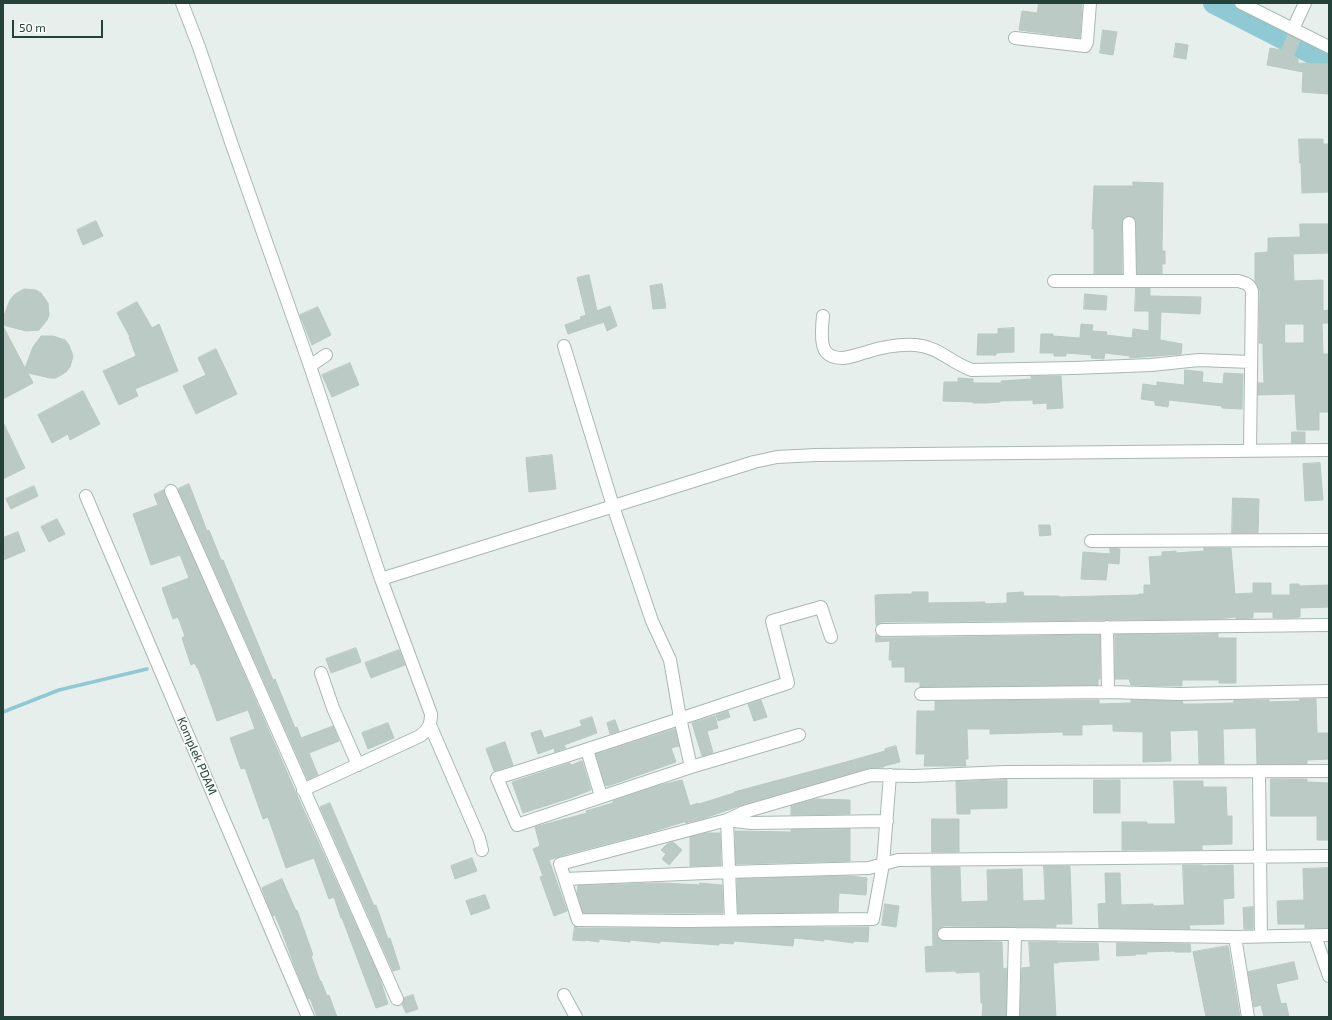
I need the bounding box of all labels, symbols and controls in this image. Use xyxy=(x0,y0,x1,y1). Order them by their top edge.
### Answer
scale bar xyxy=(14,12,105,38)
text: 50 m xyxy=(19,20,46,34)
street label: Komplek PDAM xyxy=(174,715,220,797)

